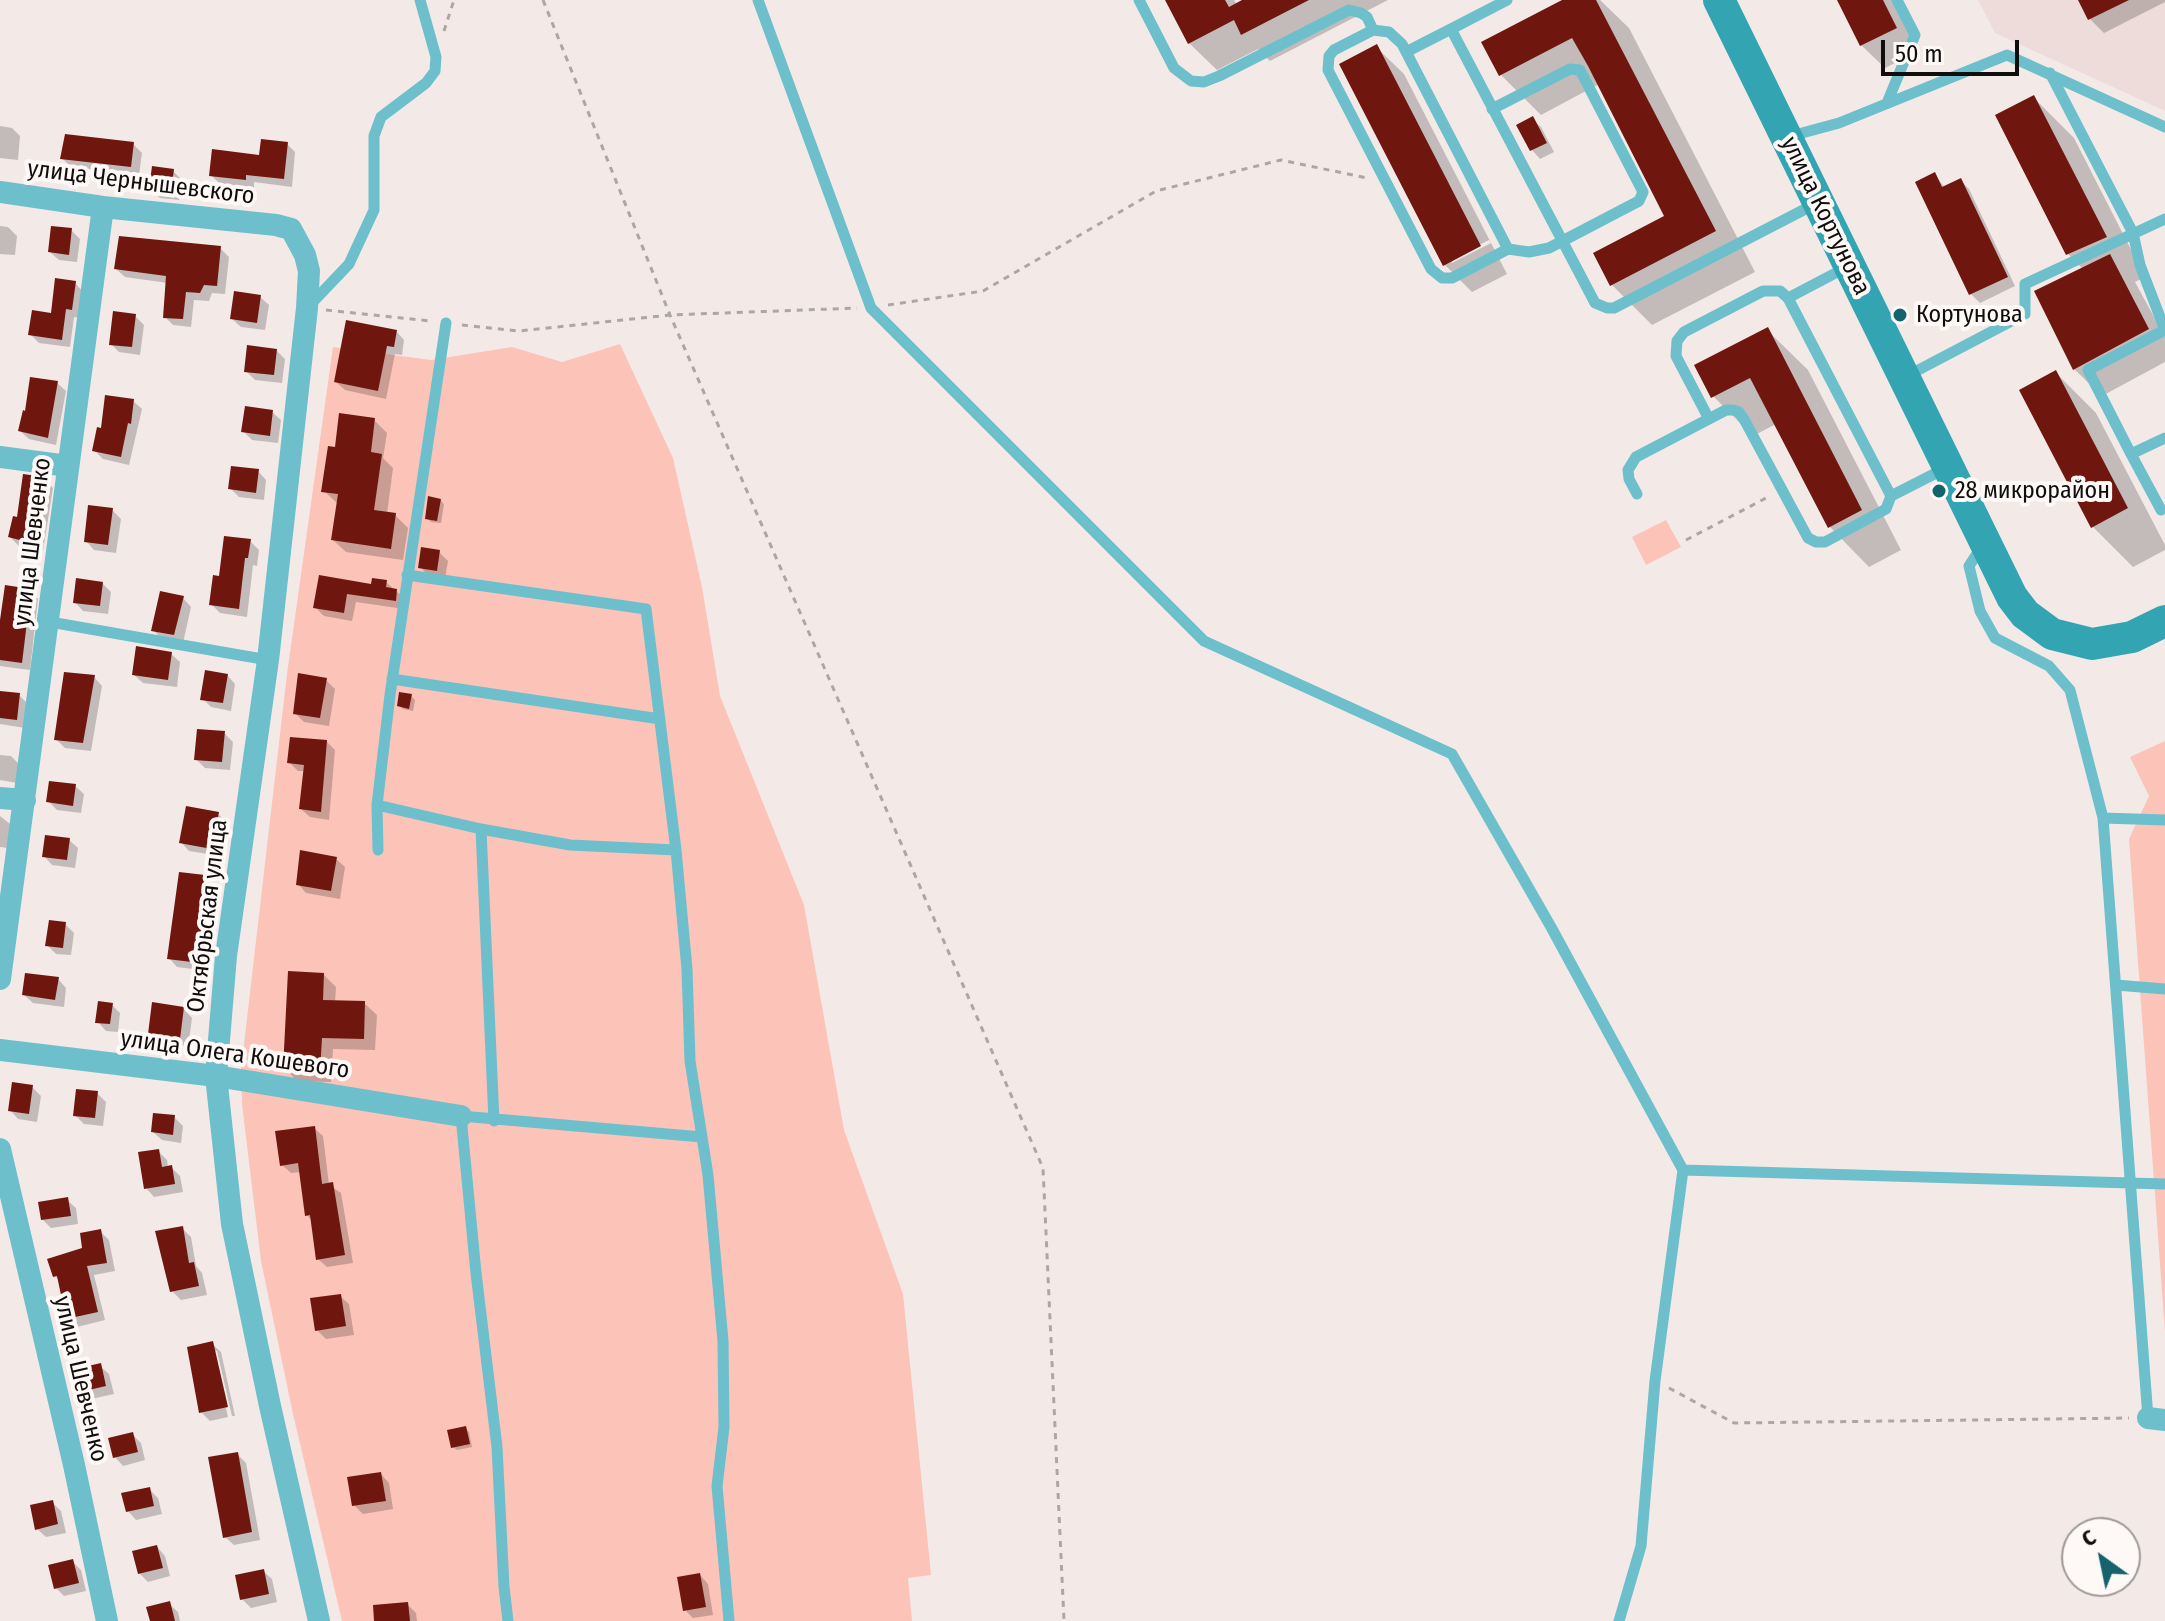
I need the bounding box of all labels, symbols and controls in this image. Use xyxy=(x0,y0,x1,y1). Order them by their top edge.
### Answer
scale bar xyxy=(1885,24,2023,74)
text: 50 m xyxy=(1895,40,1943,68)
street label: улица Кортунова xyxy=(1774,132,1876,300)
street label: улица Чернышевского xyxy=(26,155,256,211)
place label: Кортунова xyxy=(1916,301,2023,329)
marker: Кортунова xyxy=(1891,306,1909,324)
street label: улица Шевченко xyxy=(8,456,58,628)
place label: 28 микрорайон xyxy=(1955,477,2110,505)
marker: 28 микрорайон xyxy=(1930,482,1948,500)
street label: Октябрьская улица xyxy=(182,818,234,1014)
street label: улица Олега Кошевого xyxy=(119,1025,351,1085)
street label: улица Шевченко xyxy=(47,1293,113,1465)
north arrow xyxy=(2061,1517,2141,1597)
text: С xyxy=(2077,1524,2101,1553)

